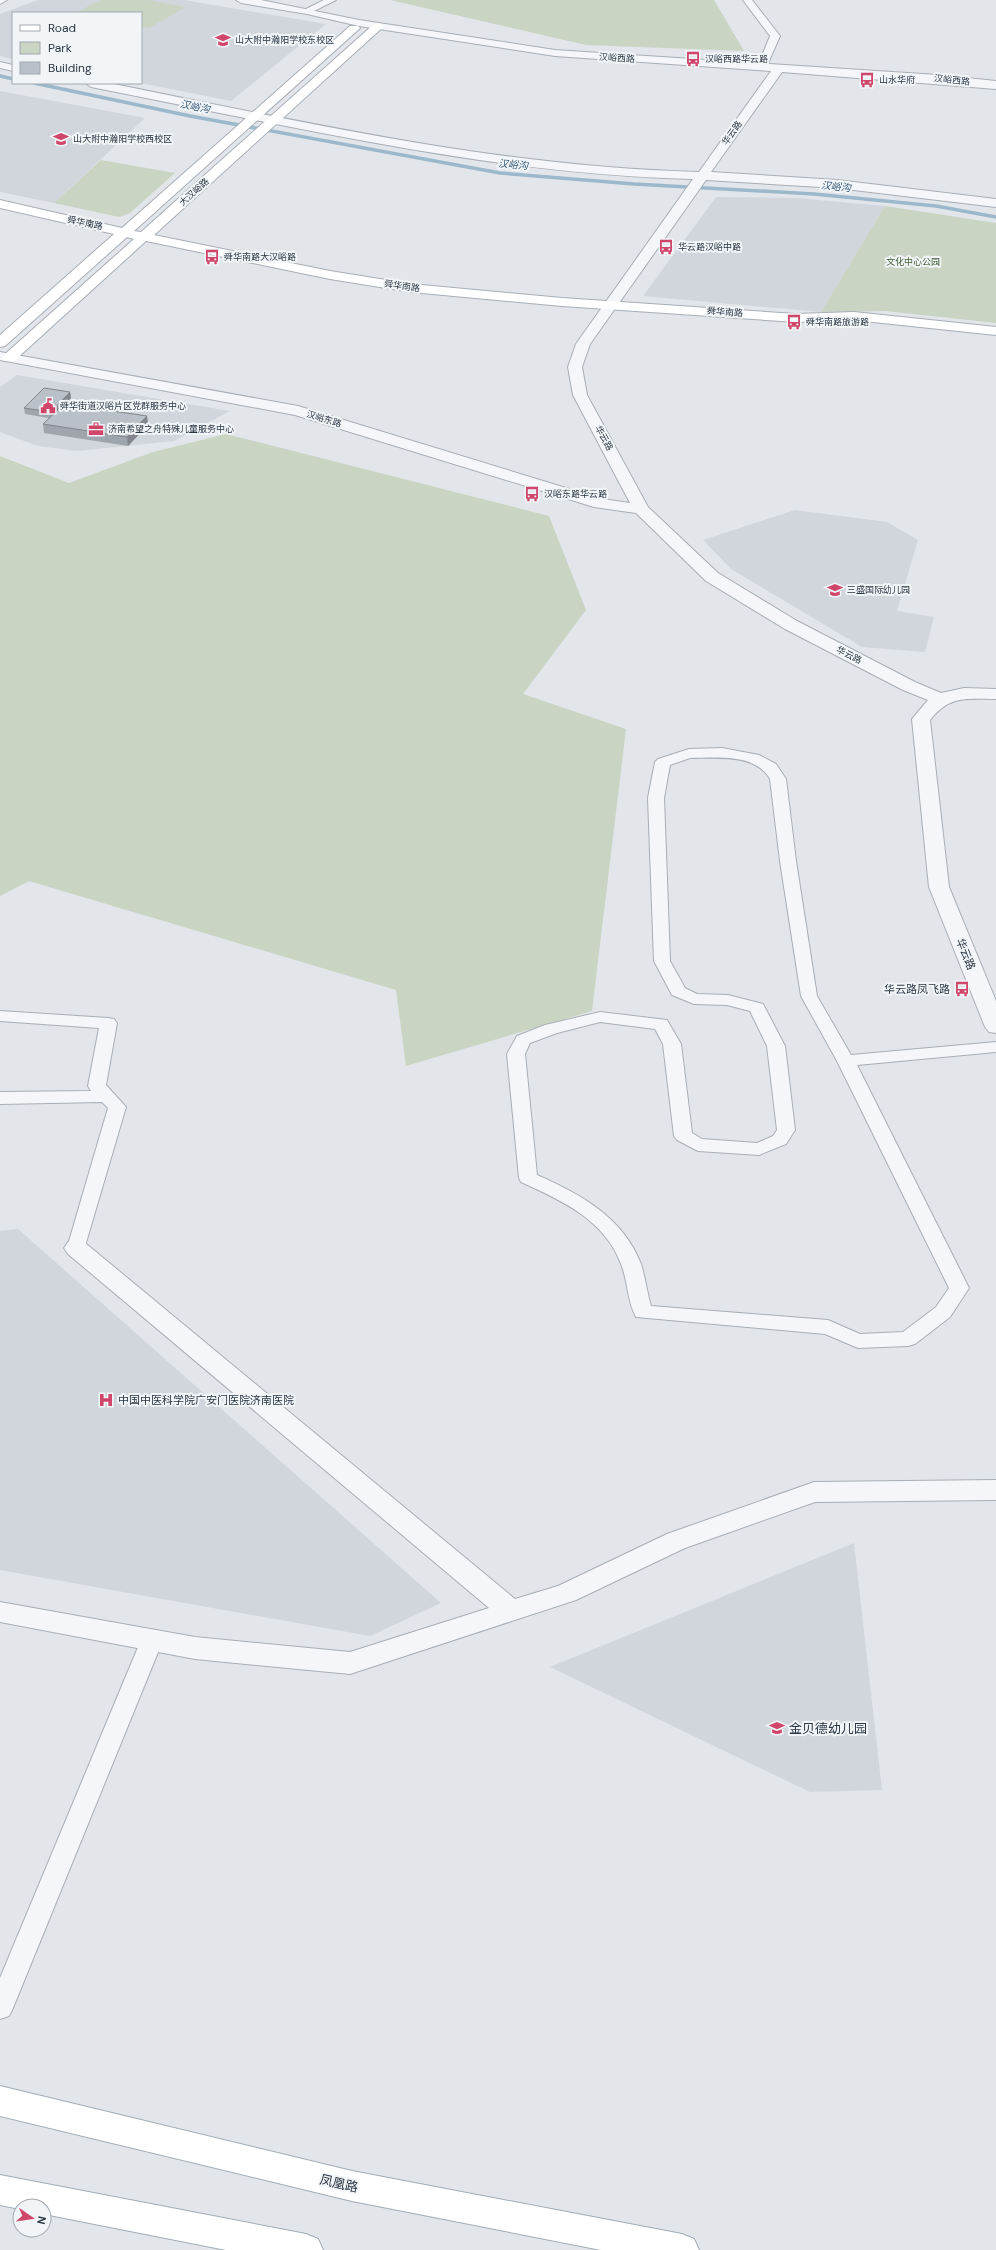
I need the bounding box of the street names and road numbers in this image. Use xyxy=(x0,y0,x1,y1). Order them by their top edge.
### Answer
street label: 汉峪西路 xyxy=(599,51,635,65)
street label: 汉峪西路 xyxy=(933,72,971,88)
street label: 华云路 xyxy=(719,119,745,147)
street label: 大汉峪路 xyxy=(177,175,211,209)
street label: 舜华南路 xyxy=(66,213,104,233)
street label: 舜华南路 xyxy=(383,278,421,294)
street label: 舜华南路 xyxy=(707,305,743,319)
street label: 汉峪东路 xyxy=(305,408,343,430)
street label: 华云路 xyxy=(592,423,616,453)
street label: 华云路 xyxy=(834,644,864,666)
street label: 华云路 xyxy=(953,936,979,972)
street label: 凤凰路 xyxy=(318,2171,360,2196)

